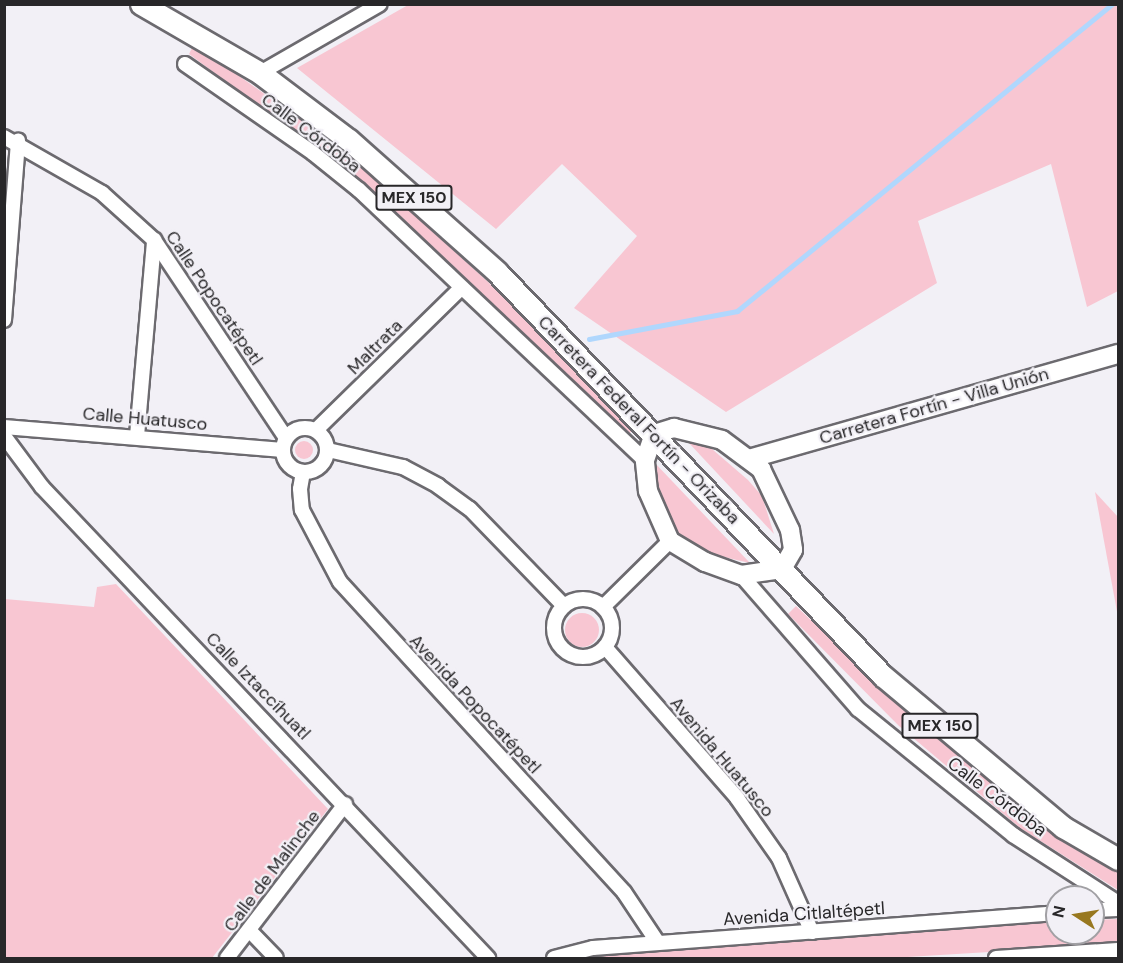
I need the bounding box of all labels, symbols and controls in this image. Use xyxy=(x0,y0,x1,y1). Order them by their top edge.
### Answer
street label: Calle Córdoba xyxy=(257,89,365,177)
road number: MEX 150 xyxy=(375,185,453,211)
street label: Calle Popocatépetl xyxy=(161,227,267,369)
street label: Carretera Federal Fortín - Orizaba xyxy=(533,311,745,529)
street label: Maltrata xyxy=(343,315,407,379)
street label: Carretera Fortín - Villa Unión xyxy=(817,363,1051,449)
street label: Calle Huatusco xyxy=(82,403,208,435)
street label: Calle Iztaccíhuatl xyxy=(201,628,315,744)
street label: Avenida Popocatépetl xyxy=(405,630,545,778)
street label: Avenida Huatusco xyxy=(665,692,779,822)
road number: MEX 150 xyxy=(901,713,979,739)
street label: Calle Córdoba xyxy=(943,753,1051,841)
street label: Calle de Malinche xyxy=(219,806,325,936)
north arrow xyxy=(1045,885,1105,945)
street label: Avenida Citlaltépetl xyxy=(722,898,886,930)
text: N xyxy=(1047,904,1070,919)

